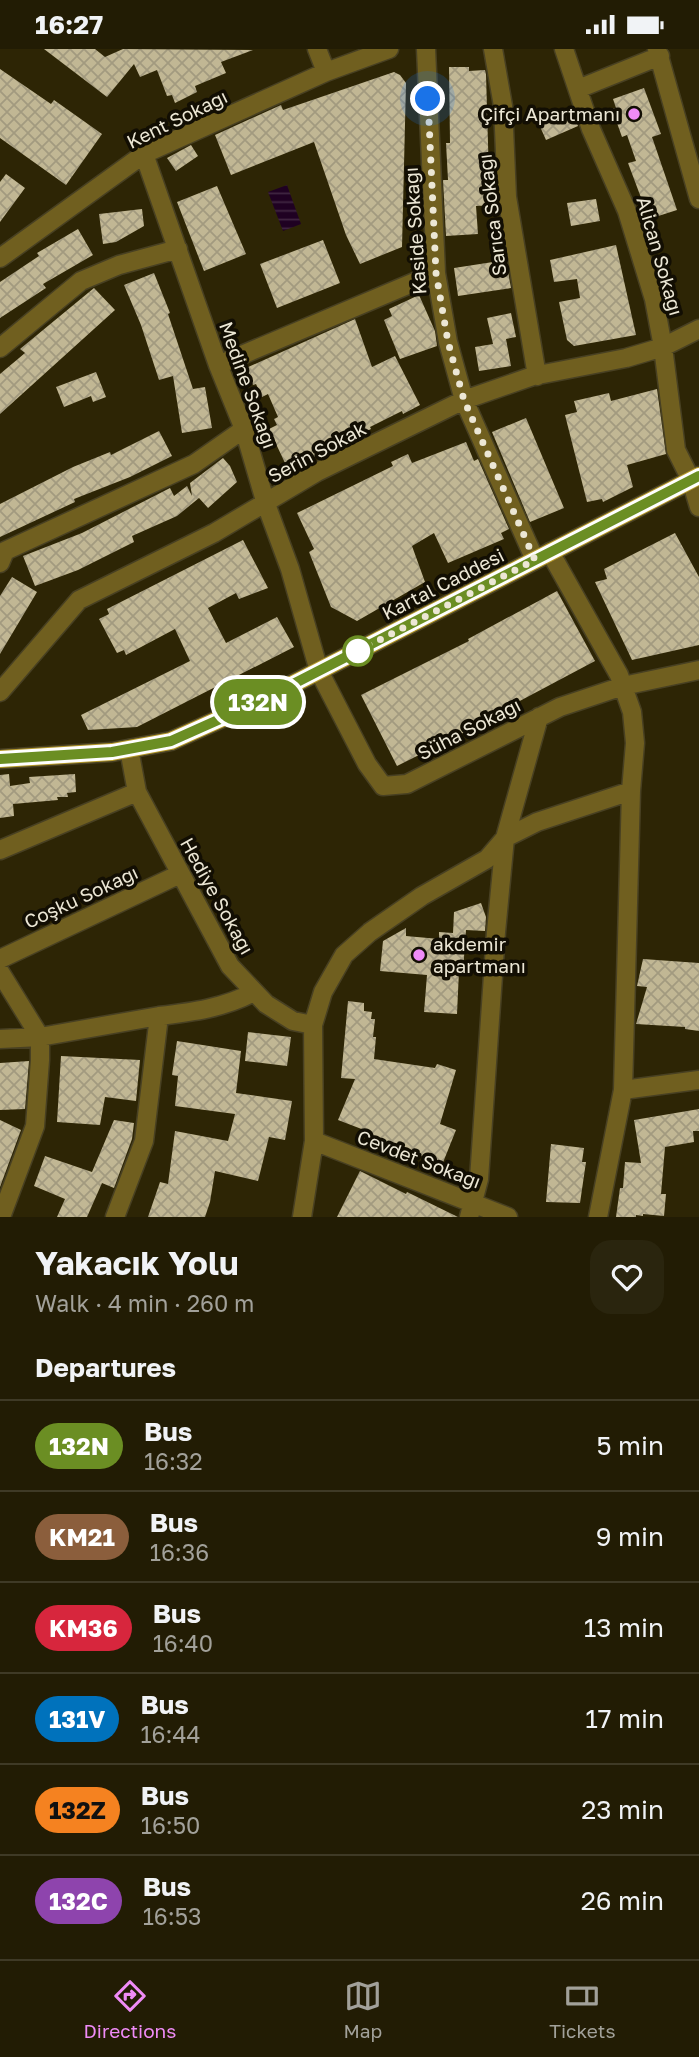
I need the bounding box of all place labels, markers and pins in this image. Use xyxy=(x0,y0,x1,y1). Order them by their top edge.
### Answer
place label: Çifçi Apartmanı xyxy=(480,102,620,125)
marker: Çifçi Apartmanı xyxy=(626,106,642,122)
unlabelled marker xyxy=(343,636,373,666)
place label: akdemir apartmanı xyxy=(433,932,526,977)
marker: akdemir apartmanı xyxy=(411,947,427,963)

